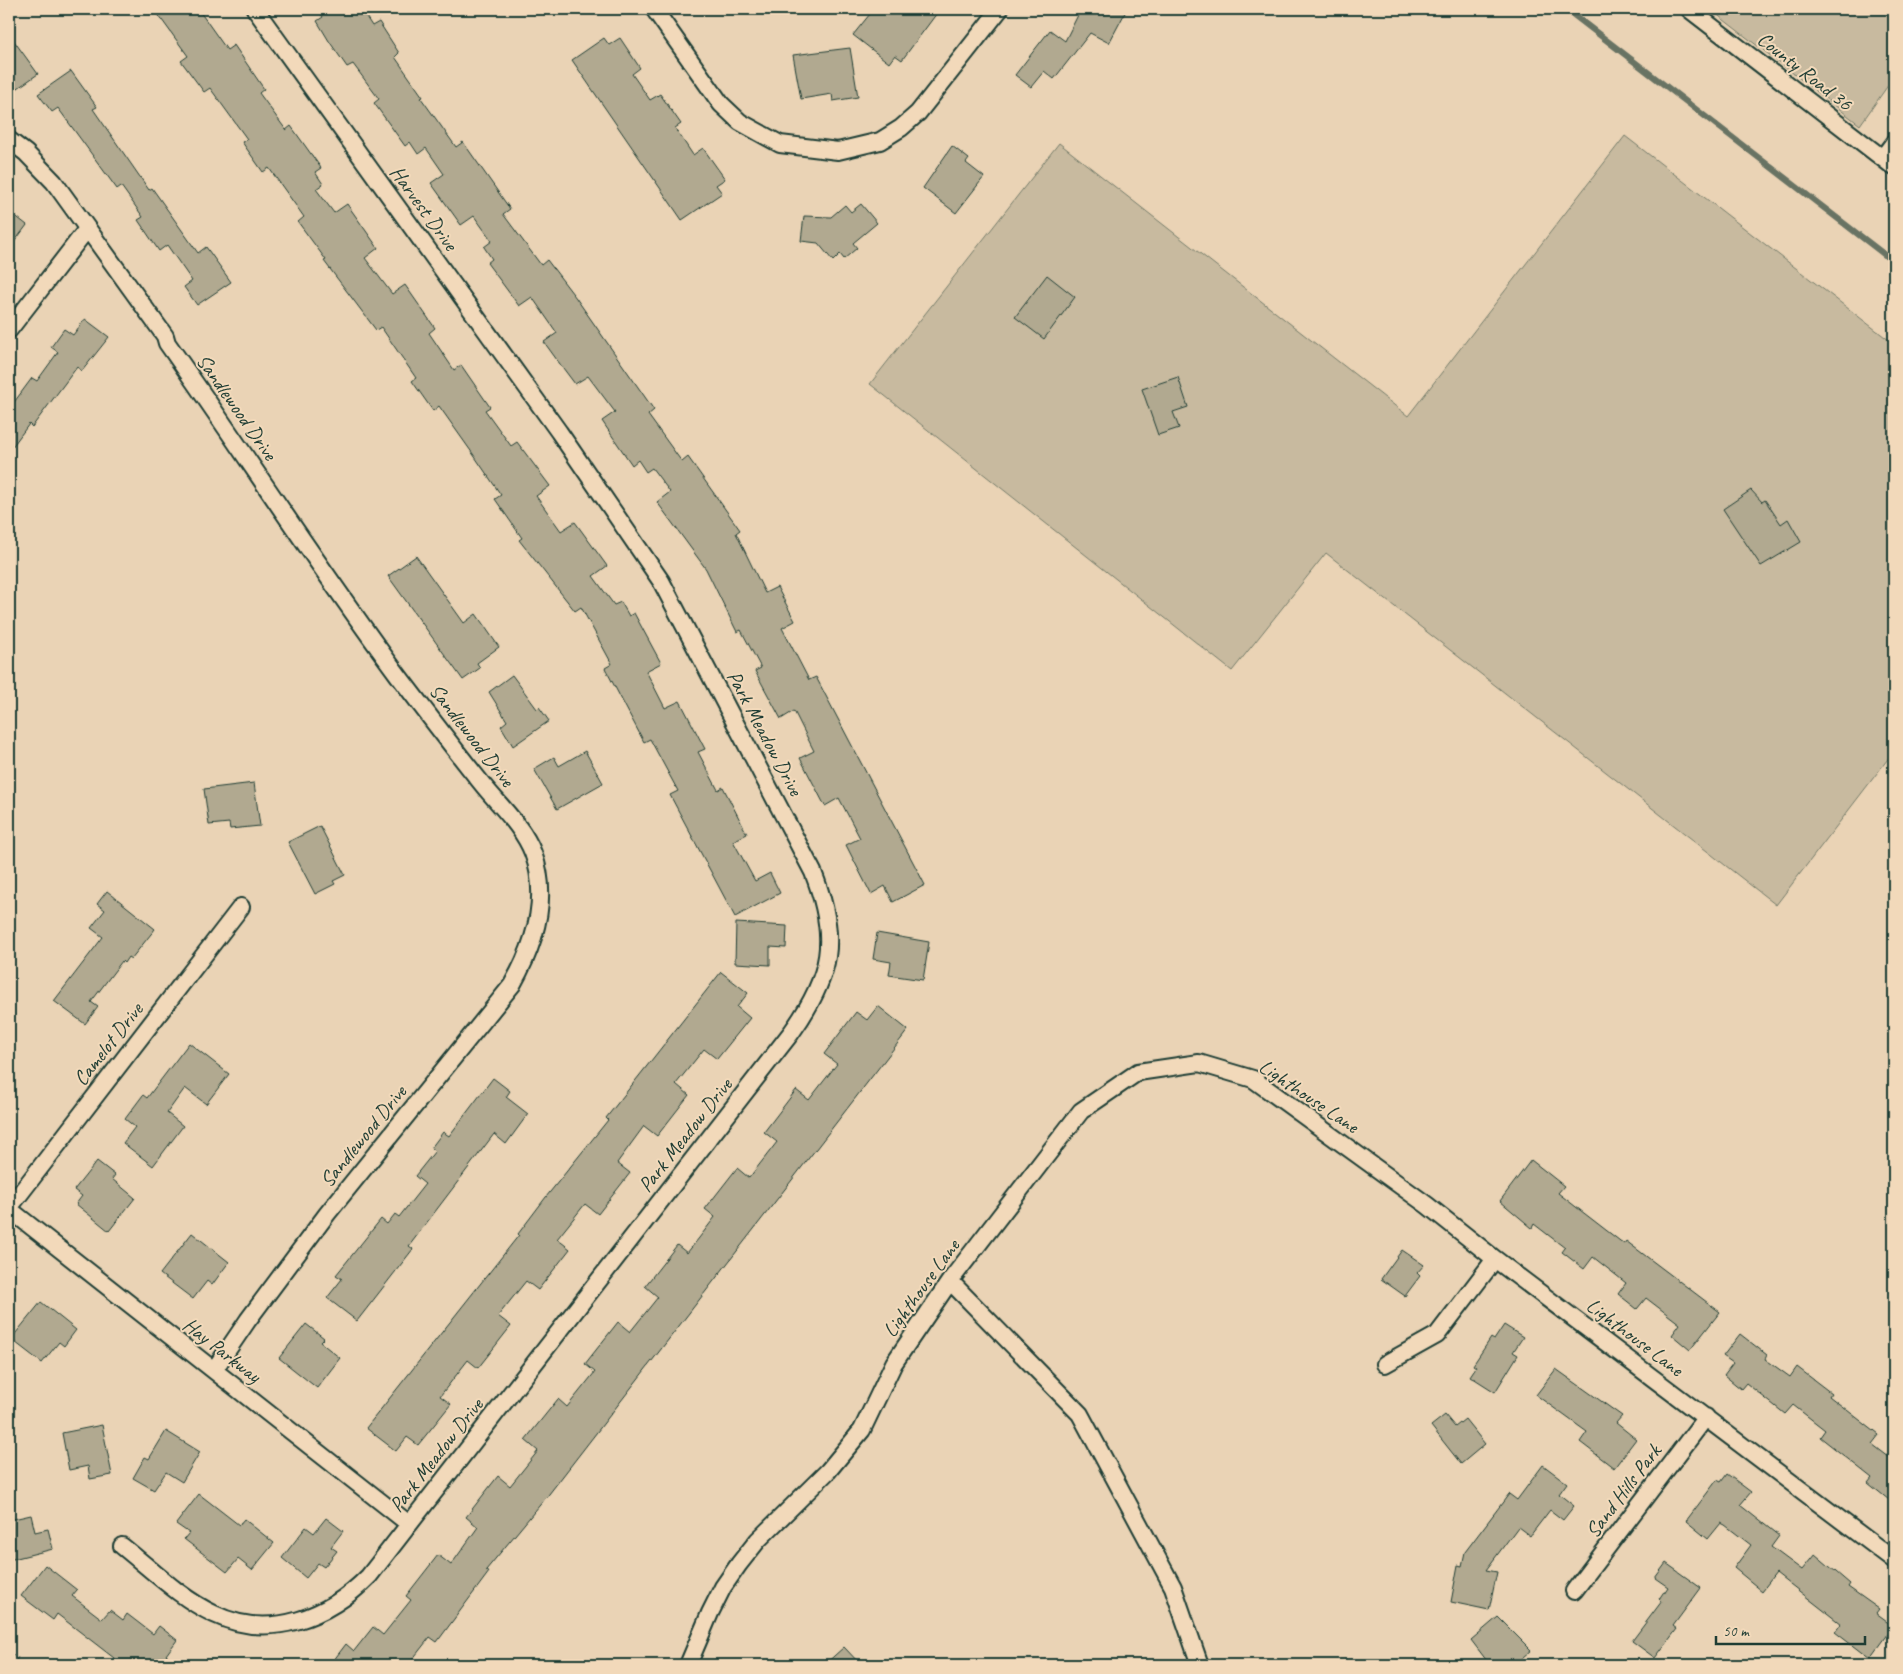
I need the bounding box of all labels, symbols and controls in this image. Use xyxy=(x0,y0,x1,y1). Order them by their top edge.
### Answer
street label: County Road 36 xyxy=(1752,26,1858,117)
street label: Harvest Drive xyxy=(384,160,465,257)
street label: Sandlewood Drive xyxy=(191,349,284,466)
street label: Park Meadow Drive xyxy=(721,666,809,801)
street label: Sandlewood Drive xyxy=(424,678,521,793)
street label: Camelot Drive xyxy=(67,996,149,1091)
street label: Lighthouse Lane xyxy=(1254,1053,1365,1139)
street label: Park Meadow Drive xyxy=(632,1072,738,1197)
street label: Sandlewood Drive xyxy=(314,1079,413,1192)
street label: Lighthouse Lane xyxy=(877,1233,966,1342)
street label: Lighthouse Lane xyxy=(1581,1292,1690,1383)
street label: Hay Parkway xyxy=(178,1312,268,1390)
street label: Park Meadow Drive xyxy=(383,1392,489,1517)
street label: Sand Hills Park xyxy=(1580,1437,1668,1543)
scale bar xyxy=(1716,1614,1864,1646)
text: 50 m xyxy=(1723,1622,1750,1641)

